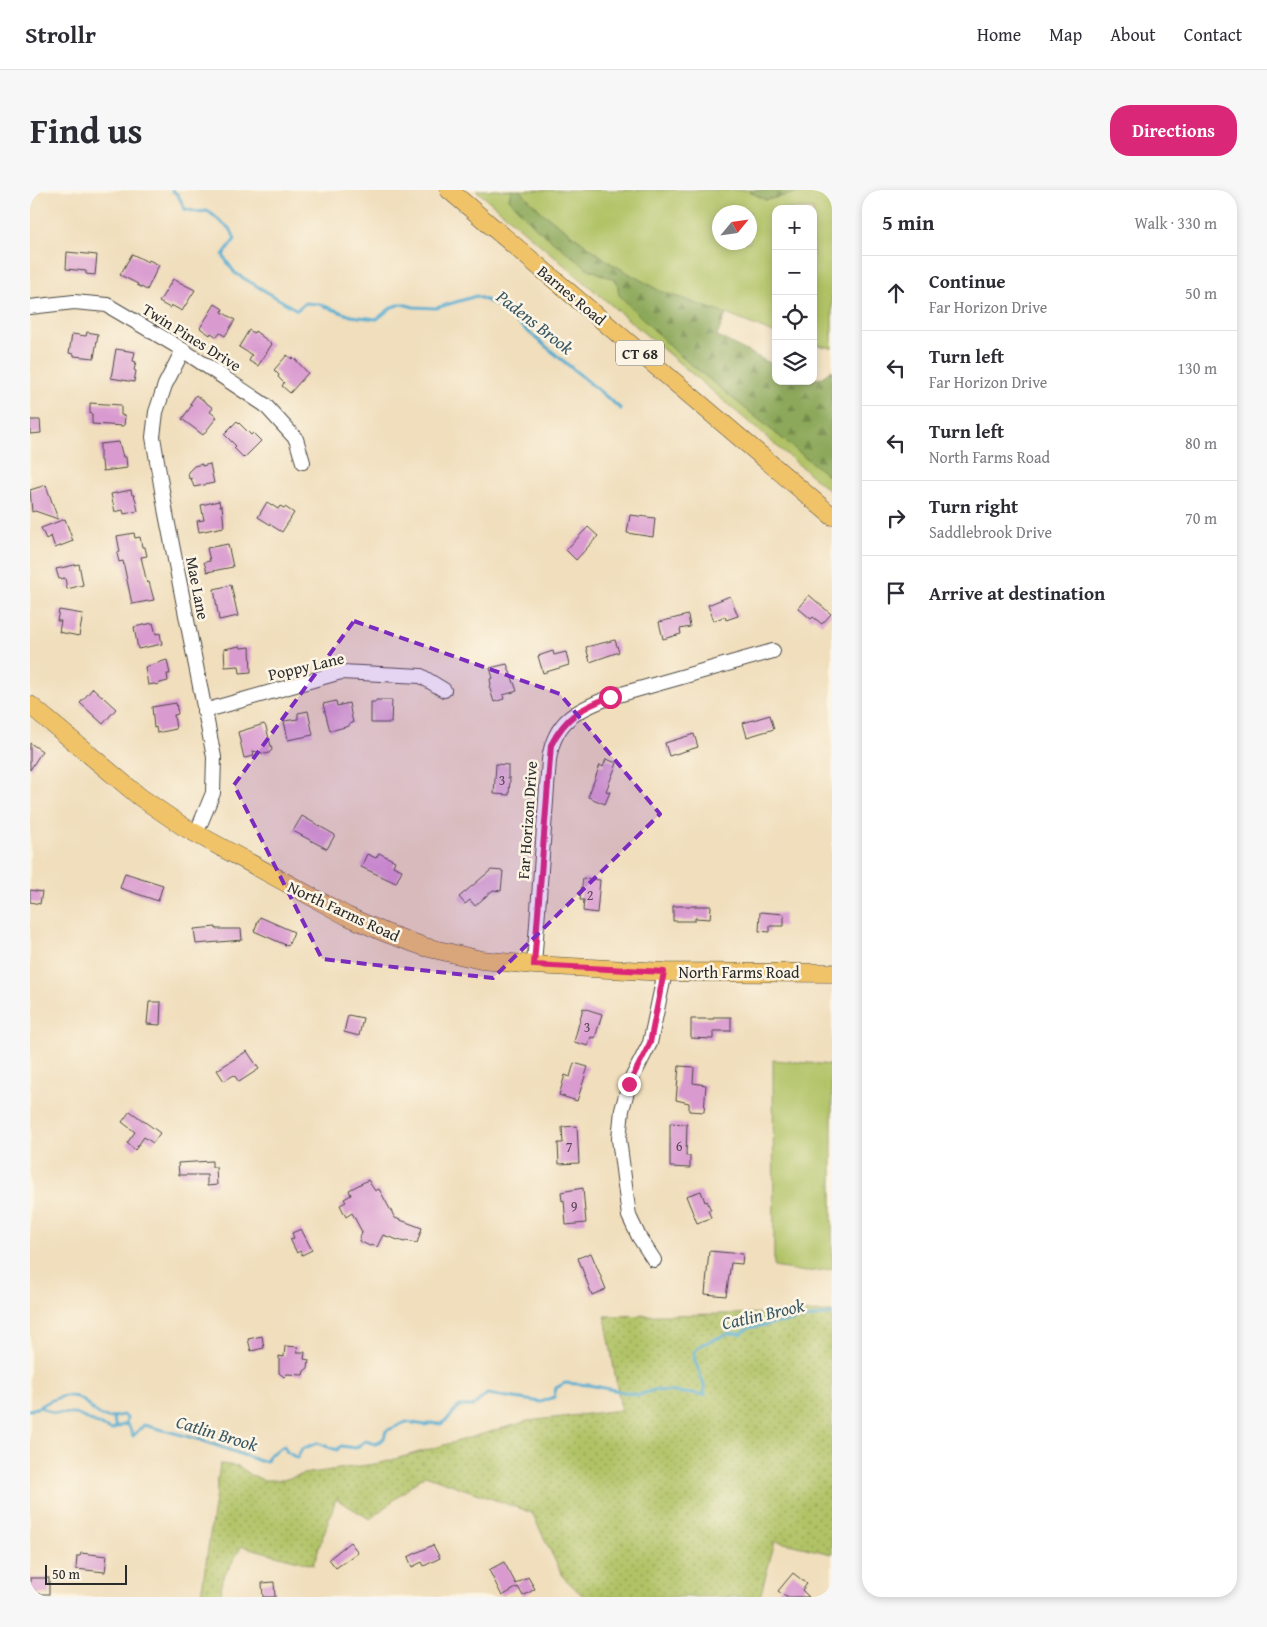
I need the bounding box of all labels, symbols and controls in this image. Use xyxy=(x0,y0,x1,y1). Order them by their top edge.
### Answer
text: Strollr xyxy=(25,17,96,52)
text: Home xyxy=(977,21,1021,48)
text: Map xyxy=(1049,21,1082,48)
text: About xyxy=(1110,21,1156,48)
text: Contact xyxy=(1184,21,1242,48)
text: Find us xyxy=(30,105,143,156)
button: Directions xyxy=(1110,105,1237,156)
north arrow xyxy=(712,205,757,250)
map controls xyxy=(772,205,817,385)
button: + xyxy=(772,205,817,250)
text: 5 min xyxy=(882,207,934,238)
text: Walk · 330 m xyxy=(1134,211,1217,235)
button: − xyxy=(772,250,817,295)
street label: Barnes Road xyxy=(532,259,612,331)
text: Continue xyxy=(929,267,1006,295)
icon: ahead xyxy=(882,279,910,307)
text: 50 m xyxy=(1185,281,1217,305)
water label: Padens Brook xyxy=(490,283,580,361)
button: locate xyxy=(772,295,817,340)
text: Far Horizon Drive xyxy=(929,295,1047,319)
street label: Twin Pines Drive xyxy=(138,297,246,377)
road number: CT 68 xyxy=(616,340,664,366)
button: layers xyxy=(772,340,817,385)
text: Turn left xyxy=(929,342,1004,370)
icon: left xyxy=(882,354,910,382)
text: 130 m xyxy=(1177,356,1217,380)
text: Far Horizon Drive xyxy=(929,370,1047,394)
text: Turn left xyxy=(929,417,1004,445)
icon: left xyxy=(882,429,910,457)
text: 80 m xyxy=(1185,431,1217,455)
text: North Farms Road xyxy=(929,445,1050,469)
text: Turn right xyxy=(929,492,1018,520)
icon: right xyxy=(882,504,910,532)
text: 70 m xyxy=(1185,506,1217,530)
text: Saddlebrook Drive xyxy=(929,520,1052,544)
street label: Mae Lane xyxy=(180,555,216,621)
icon: arrive xyxy=(882,579,910,607)
text: Arrive at destination xyxy=(929,579,1105,607)
street label: Poppy Lane xyxy=(266,646,346,686)
route start xyxy=(599,686,622,709)
street label: Far Horizon Drive xyxy=(511,760,543,880)
house number: 3 xyxy=(499,770,505,790)
street label: North Farms Road xyxy=(284,875,404,948)
house number: 2 xyxy=(587,885,593,905)
street label: North Farms Road xyxy=(678,960,800,984)
house number: 3 xyxy=(584,1017,590,1037)
route end xyxy=(618,1073,641,1096)
house number: 6 xyxy=(676,1136,683,1156)
house number: 7 xyxy=(566,1137,573,1157)
house number: 9 xyxy=(571,1196,578,1216)
water label: Catlin Brook xyxy=(719,1291,808,1337)
water label: Catlin Brook xyxy=(173,1408,262,1458)
scale bar xyxy=(45,1562,128,1585)
text: 50 m xyxy=(52,1564,80,1584)

